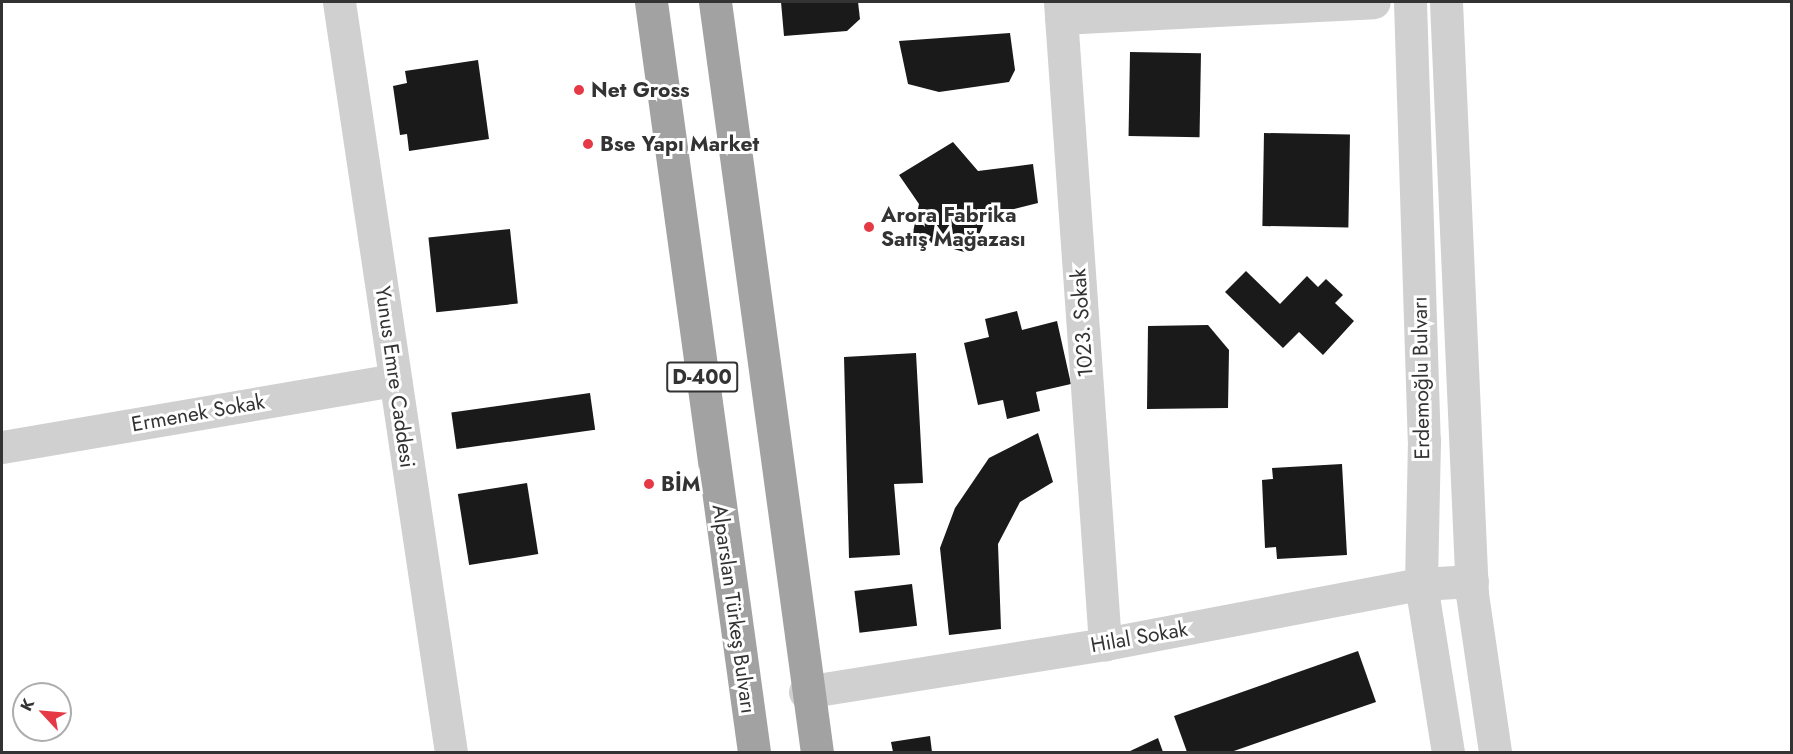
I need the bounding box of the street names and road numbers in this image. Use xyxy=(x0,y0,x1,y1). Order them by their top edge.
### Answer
street label: 1023. Sokak xyxy=(1066,268,1098,378)
street label: Yunus Emre Caddesi xyxy=(370,285,420,469)
street label: Erdemoğlu Bulvarı xyxy=(1407,296,1435,460)
road number: D-400 xyxy=(666,360,738,394)
street label: Ermenek Sokak xyxy=(129,389,267,437)
street label: Alparslan Türkeş Bulvarı xyxy=(707,503,761,715)
street label: Hilal Sokak xyxy=(1089,616,1189,658)

